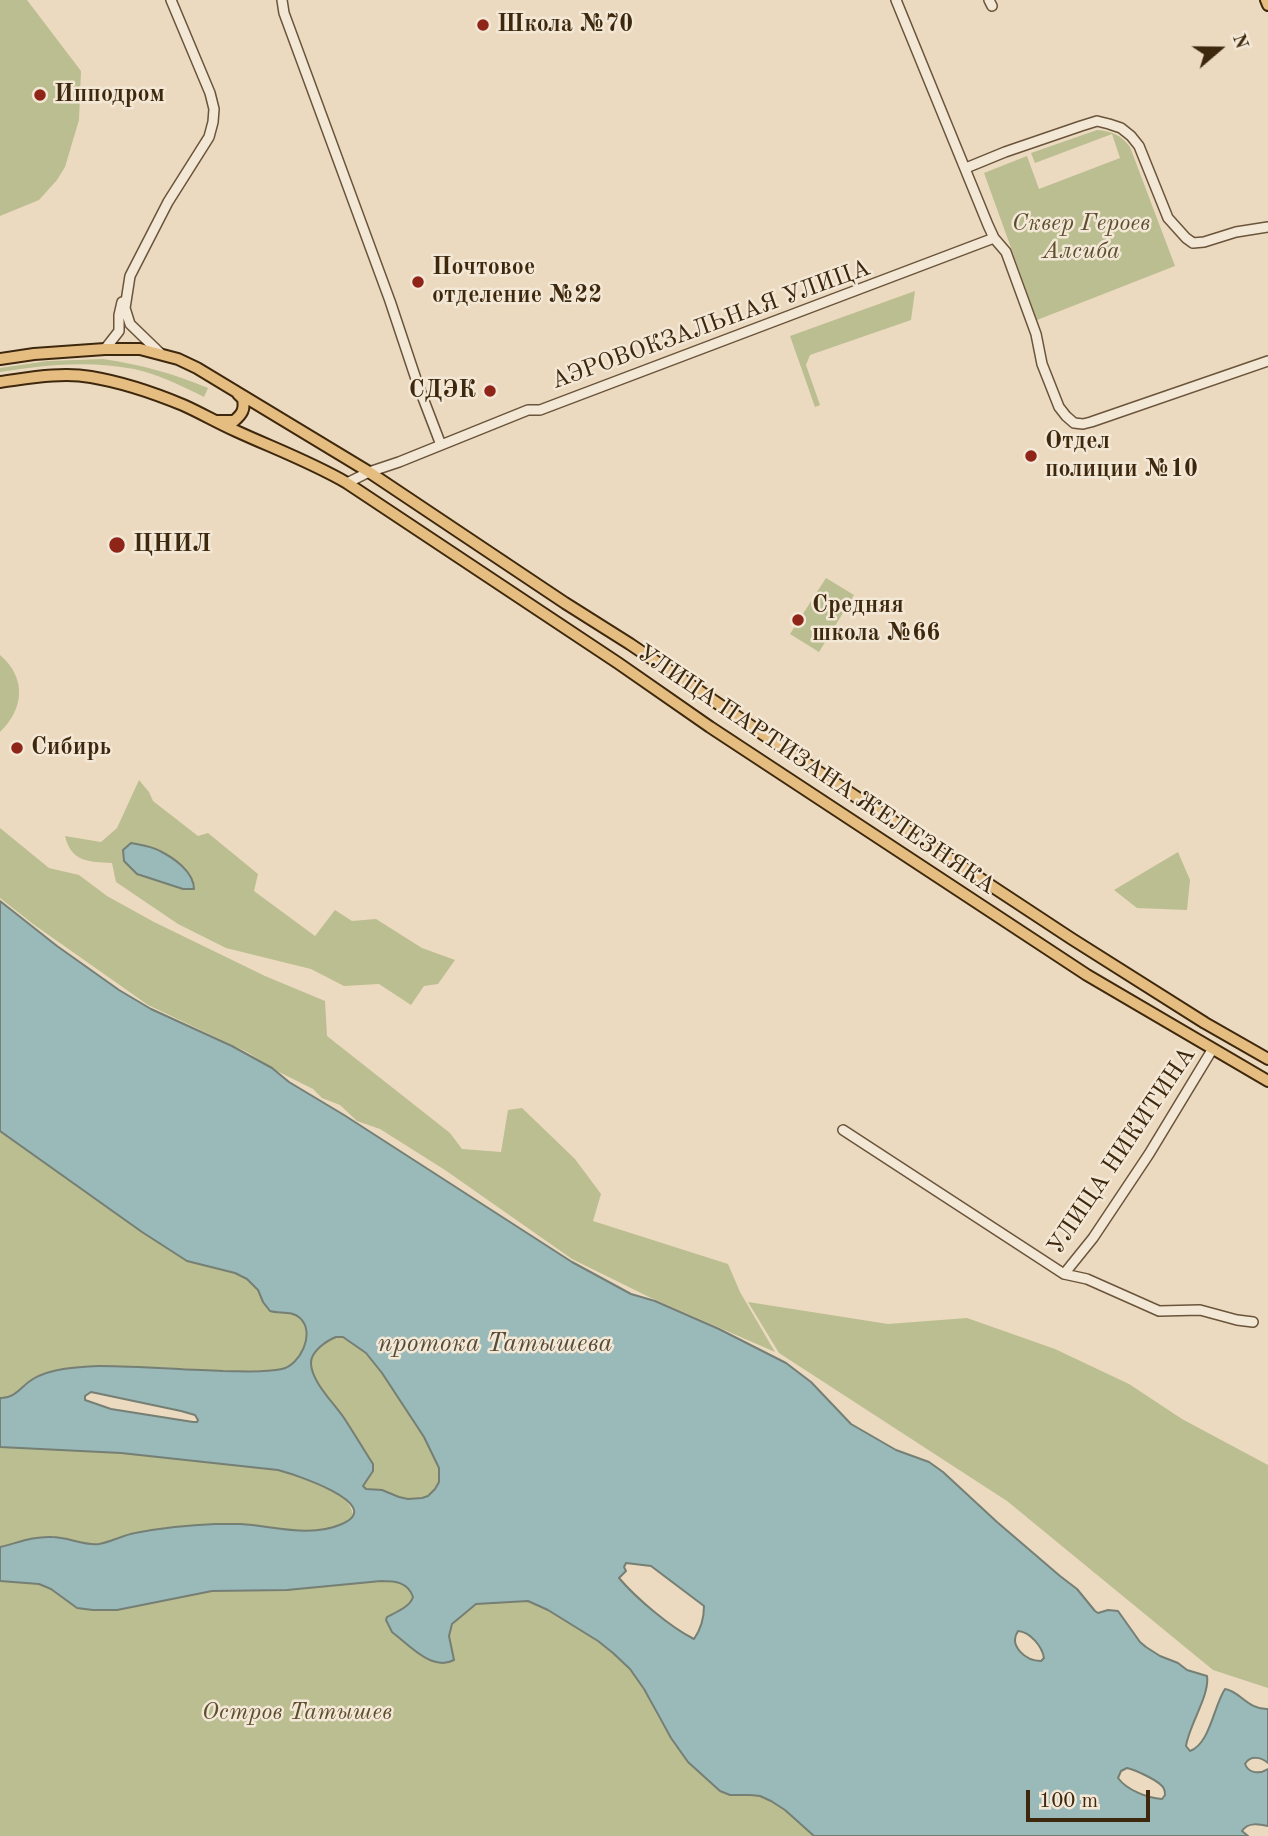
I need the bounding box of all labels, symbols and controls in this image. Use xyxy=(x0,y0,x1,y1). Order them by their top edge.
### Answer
place label: Школа №70 xyxy=(497,11,633,39)
north arrow xyxy=(1184,14,1254,84)
marker: Школа №70 xyxy=(475,17,491,33)
text: N xyxy=(1228,32,1251,52)
place label: Ипподром xyxy=(54,81,165,109)
marker: Ипподром xyxy=(32,87,48,103)
park label: Сквер Героев Алсиба xyxy=(1012,210,1150,266)
place label: Почтовое отделение №22 xyxy=(432,254,602,310)
street label: АЭРОВОКЗАЛЬНАЯ УЛИЦА xyxy=(547,254,875,396)
marker: Почтовое отделение №22 xyxy=(410,274,426,290)
place label: СДЭК xyxy=(409,377,476,405)
marker: СДЭК xyxy=(482,383,498,399)
place label: Отдел полиции №10 xyxy=(1045,428,1198,484)
marker: Отдел полиции №10 xyxy=(1023,448,1039,464)
place label: ЦНИЛ xyxy=(133,531,211,559)
marker: ЦНИЛ xyxy=(107,535,127,555)
place label: Средняя школа №66 xyxy=(812,592,940,648)
marker: Средняя школа №66 xyxy=(790,612,806,628)
street label: УЛИЦА ПАРТИЗАНА ЖЕЛЕЗНЯКА xyxy=(631,639,1001,901)
place label: Сибирь xyxy=(31,734,111,762)
marker: Сибирь xyxy=(9,740,25,756)
street label: УЛИЦА НИКИТИНА xyxy=(1042,1042,1202,1260)
water label: протока Татышева xyxy=(378,1328,612,1360)
park label: Остров Татышев xyxy=(202,1699,392,1727)
scale bar xyxy=(1030,1776,1154,1820)
text: 100 m xyxy=(1039,1791,1098,1812)

